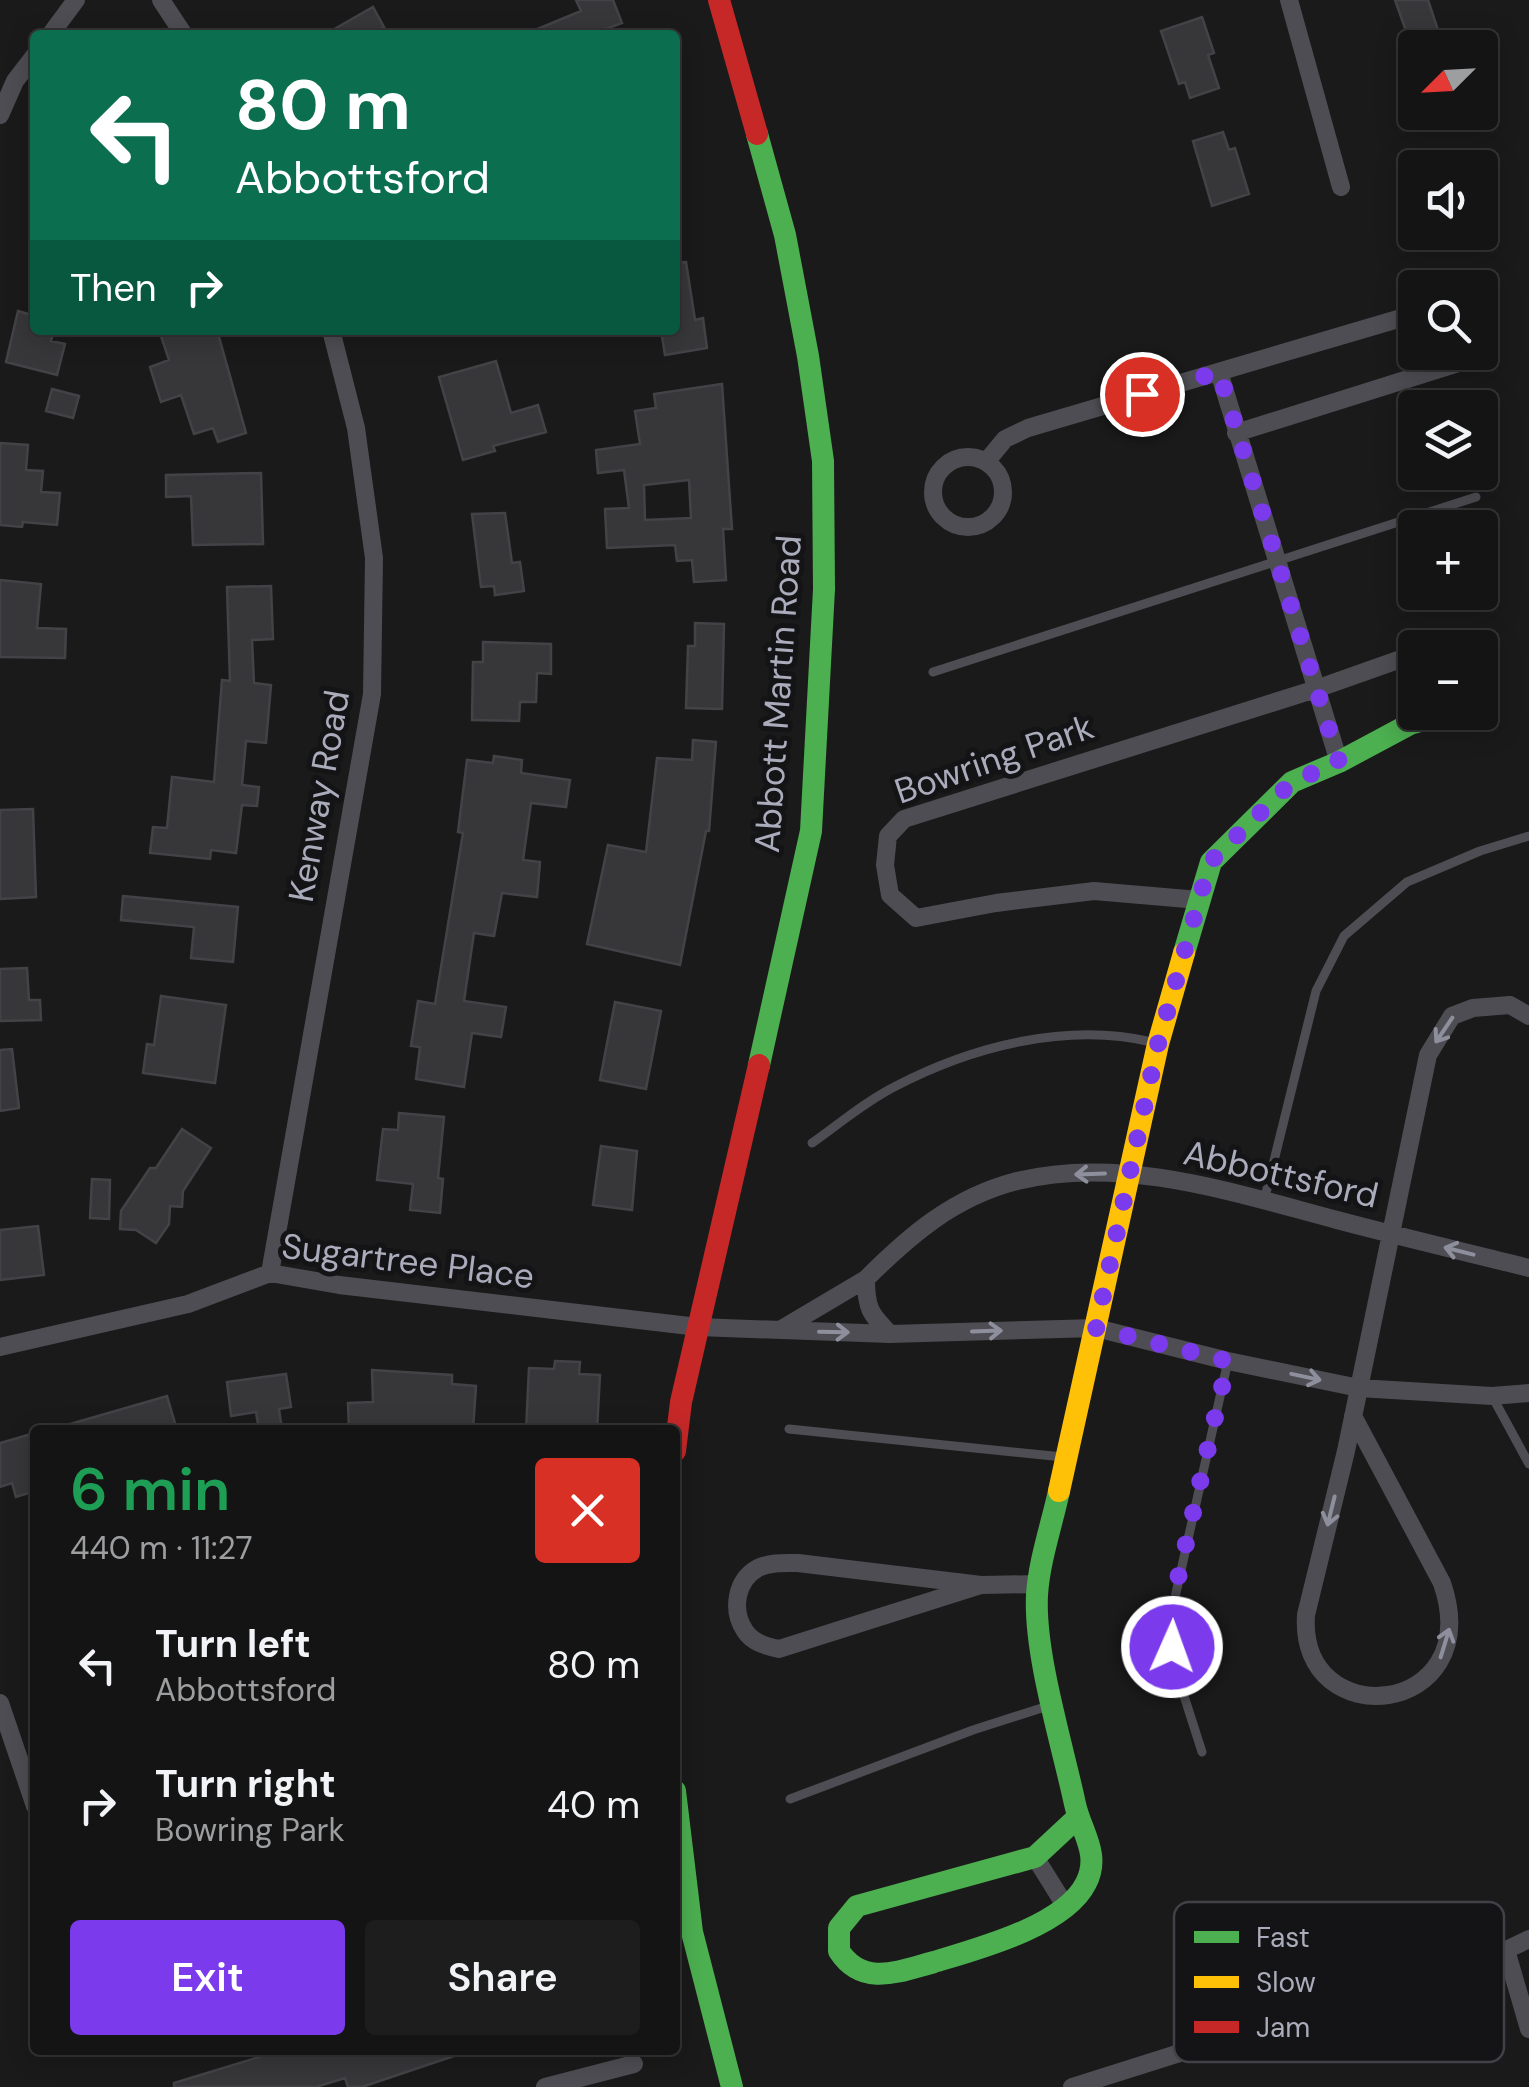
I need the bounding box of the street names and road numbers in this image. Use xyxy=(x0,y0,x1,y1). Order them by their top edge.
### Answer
street label: Abbott Martin Road xyxy=(744,534,812,854)
street label: Kenway Road xyxy=(278,687,360,905)
street label: Bowring Park xyxy=(889,703,1100,814)
street label: Abbottsford xyxy=(1179,1129,1383,1219)
street label: Sugartree Place xyxy=(279,1223,537,1299)

